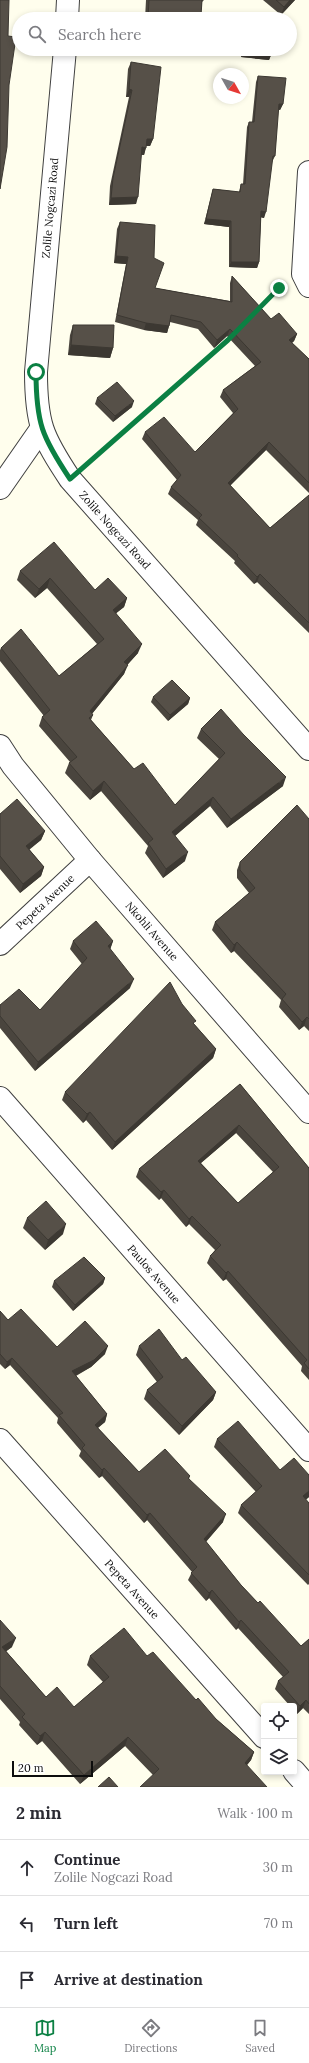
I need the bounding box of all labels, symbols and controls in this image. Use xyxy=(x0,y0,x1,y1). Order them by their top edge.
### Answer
search box xyxy=(12,12,297,56)
icon: search xyxy=(26,23,48,45)
text: Search here xyxy=(58,25,141,44)
north arrow xyxy=(213,68,249,104)
street label: Zolile Nogcazi Road xyxy=(39,157,61,259)
route end xyxy=(270,279,288,297)
route start xyxy=(27,363,45,381)
street label: Zolile Nogcazi Road xyxy=(76,488,154,572)
street label: Pepeta Avenue xyxy=(13,871,77,933)
street label: Nkohli Avenue xyxy=(123,899,181,963)
street label: Paulos Avenue xyxy=(125,1242,183,1306)
street label: Pepeta Avenue xyxy=(102,1556,162,1622)
map controls xyxy=(261,1703,297,1775)
button: locate xyxy=(261,1703,297,1739)
button: layers xyxy=(261,1739,297,1775)
scale bar xyxy=(12,1759,93,1778)
text: 20 m xyxy=(18,1761,43,1775)
text: 2 min xyxy=(16,1802,62,1824)
text: Walk · 100 m xyxy=(217,1805,293,1822)
text: Continue xyxy=(54,1850,120,1869)
icon: ahead xyxy=(16,1857,38,1879)
text: 30 m xyxy=(263,1859,293,1876)
text: Zolile Nogcazi Road xyxy=(54,1869,173,1886)
icon: left xyxy=(16,1913,38,1935)
text: Turn left xyxy=(54,1914,118,1933)
text: 70 m xyxy=(264,1915,293,1932)
icon: arrive xyxy=(16,1969,38,1991)
text: Arrive at destination xyxy=(54,1970,203,1989)
tab: Map xyxy=(34,2017,56,2055)
tab: Directions xyxy=(124,2017,177,2055)
tab: Saved xyxy=(245,2017,275,2055)

